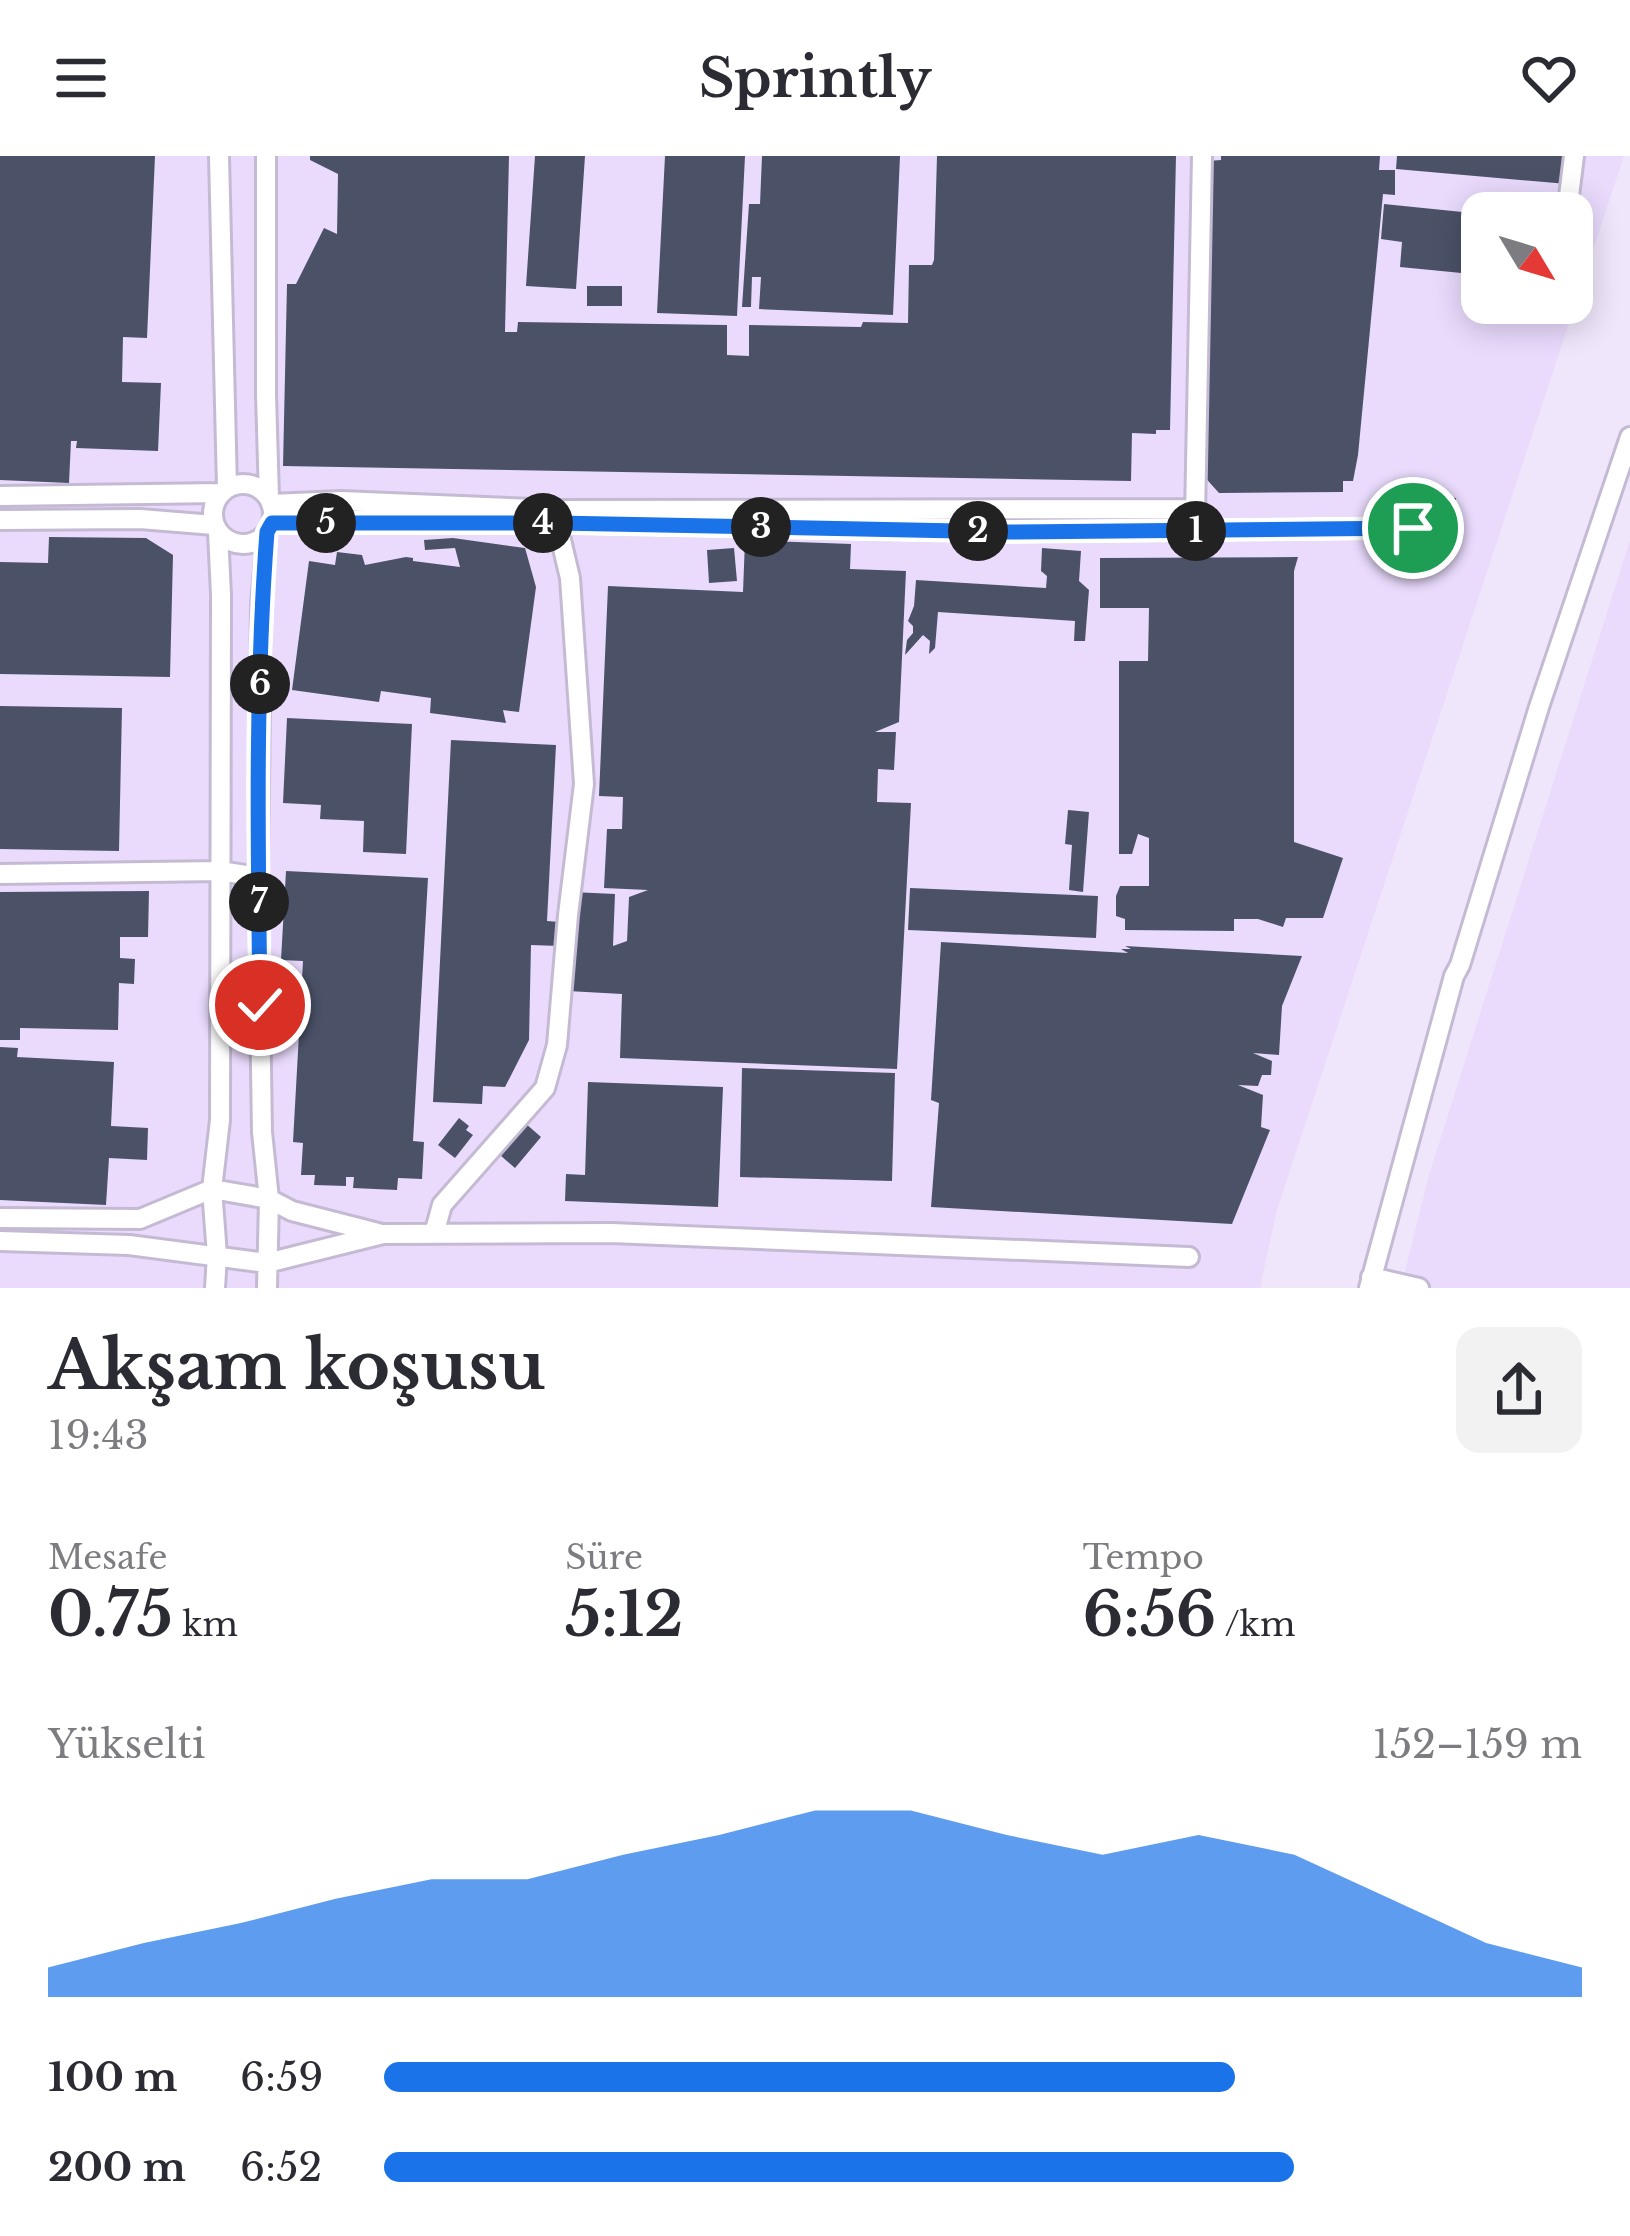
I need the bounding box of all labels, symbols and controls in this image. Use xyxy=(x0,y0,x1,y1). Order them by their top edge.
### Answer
icon: menu xyxy=(48,45,114,111)
text: Sprintly xyxy=(699,45,931,112)
icon: heart xyxy=(1516,45,1582,111)
north arrow xyxy=(1461,192,1593,324)
map controls xyxy=(1461,192,1593,324)
pin xyxy=(1362,477,1464,579)
pin: 5 xyxy=(296,493,356,553)
pin: 4 xyxy=(513,493,573,553)
icon: arrive xyxy=(1380,495,1446,561)
pin: 3 xyxy=(731,497,791,557)
pin: 2 xyxy=(948,501,1008,561)
pin: 1 xyxy=(1166,501,1226,561)
text: 5 xyxy=(316,502,336,543)
text: 4 xyxy=(532,502,554,543)
text: 3 xyxy=(750,506,772,547)
text: 2 xyxy=(967,510,989,551)
text: 1 xyxy=(1189,510,1203,551)
pin: 6 xyxy=(230,654,290,714)
text: 6 xyxy=(249,663,271,704)
pin: 7 xyxy=(229,872,289,932)
text: 7 xyxy=(250,881,268,922)
pin xyxy=(209,954,311,1056)
icon: check xyxy=(227,972,293,1038)
text: Akşam koşusu xyxy=(48,1325,545,1407)
button: share xyxy=(1456,1327,1582,1453)
text: 19:43 xyxy=(48,1411,148,1460)
text: Mesafe xyxy=(48,1537,167,1578)
text: Süre xyxy=(565,1537,643,1578)
text: Tempo xyxy=(1083,1537,1204,1578)
text: 0.75 xyxy=(48,1578,173,1652)
text: 5:12 xyxy=(565,1578,683,1652)
text: 6:56 xyxy=(1083,1578,1216,1652)
text: km xyxy=(173,1604,238,1645)
text: /km xyxy=(1216,1604,1295,1645)
text: Yükselti xyxy=(48,1720,205,1769)
text: 152–159 m xyxy=(1373,1720,1582,1769)
text: 100 m xyxy=(48,2053,177,2102)
text: 6:59 xyxy=(240,2053,323,2102)
text: 200 m xyxy=(48,2143,186,2192)
text: 6:52 xyxy=(240,2143,322,2192)

